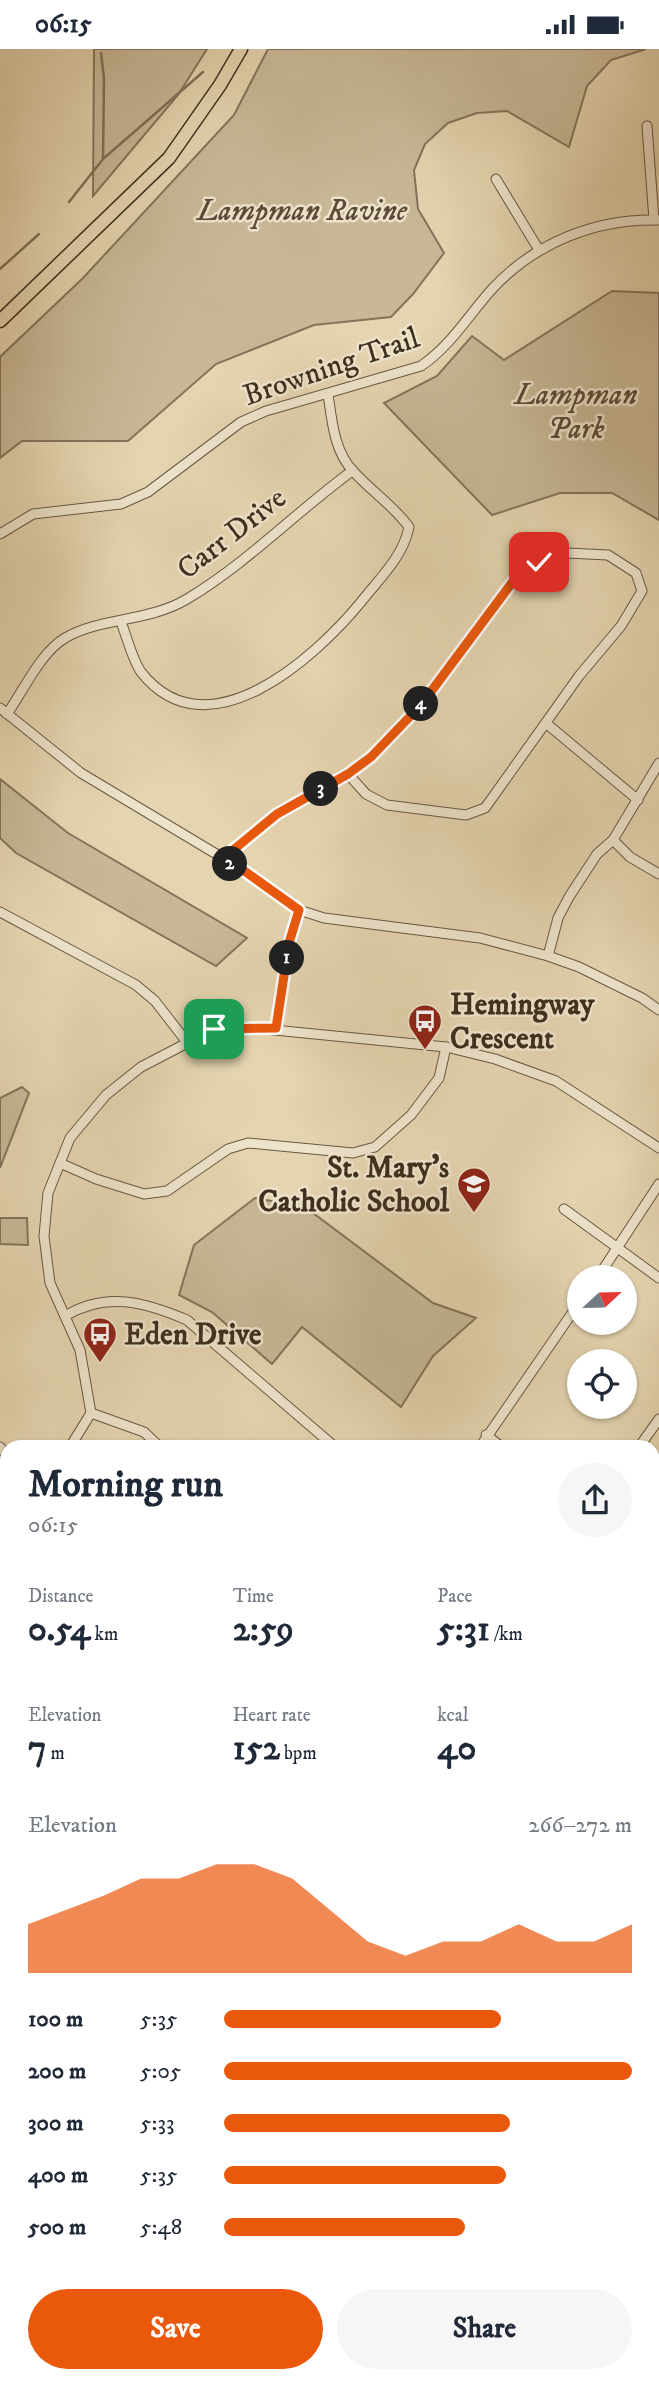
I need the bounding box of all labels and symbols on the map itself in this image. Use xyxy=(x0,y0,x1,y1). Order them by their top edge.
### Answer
park label: Lampman Ravine xyxy=(195,193,408,230)
street label: Browning Trail xyxy=(238,320,425,415)
park label: Lampman Park xyxy=(512,377,638,448)
street label: Carr Drive xyxy=(170,480,294,588)
pin xyxy=(509,532,569,592)
pin: 4 xyxy=(404,687,438,721)
pin: 3 xyxy=(304,771,338,807)
pin: 2 xyxy=(212,847,247,881)
pin: 1 xyxy=(270,941,304,975)
place label: Hemingway Crescent xyxy=(450,987,595,1058)
pin xyxy=(184,999,244,1059)
bus stop icon: Hemingway Crescent xyxy=(406,1002,444,1051)
place label: St. Mary's Catholic School xyxy=(258,1150,450,1221)
school or university icon: St. Mary's Catholic School xyxy=(455,1165,493,1214)
north arrow xyxy=(567,1265,637,1335)
bus stop icon: Eden Drive xyxy=(81,1315,119,1364)
place label: Eden Drive xyxy=(124,1317,262,1354)

